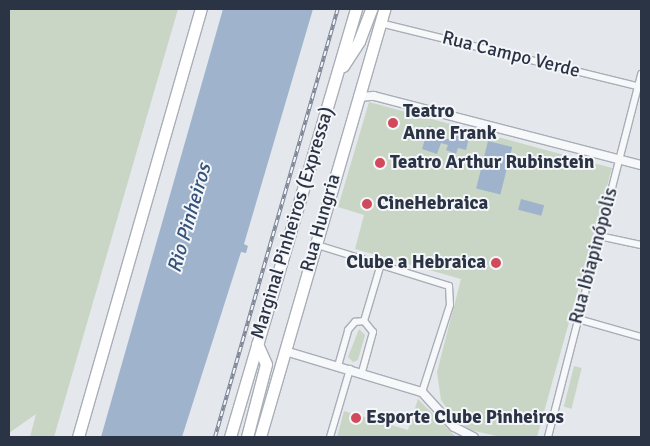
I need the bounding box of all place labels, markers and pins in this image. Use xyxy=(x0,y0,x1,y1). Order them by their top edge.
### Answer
place label: Teatro Anne Frank xyxy=(403,101,497,145)
marker: Teatro Anne Frank xyxy=(387,117,399,129)
place label: Teatro Arthur Rubinstein xyxy=(390,152,594,174)
marker: Teatro Arthur Rubinstein xyxy=(374,157,386,169)
place label: CineHebraica xyxy=(377,193,488,215)
marker: CineHebraica xyxy=(361,198,373,210)
place label: Clube a Hebraica xyxy=(346,252,486,274)
marker: Clube a Hebraica xyxy=(490,257,502,269)
place label: Esporte Clube Pinheiros xyxy=(366,407,564,429)
marker: Esporte Clube Pinheiros xyxy=(350,412,362,424)

